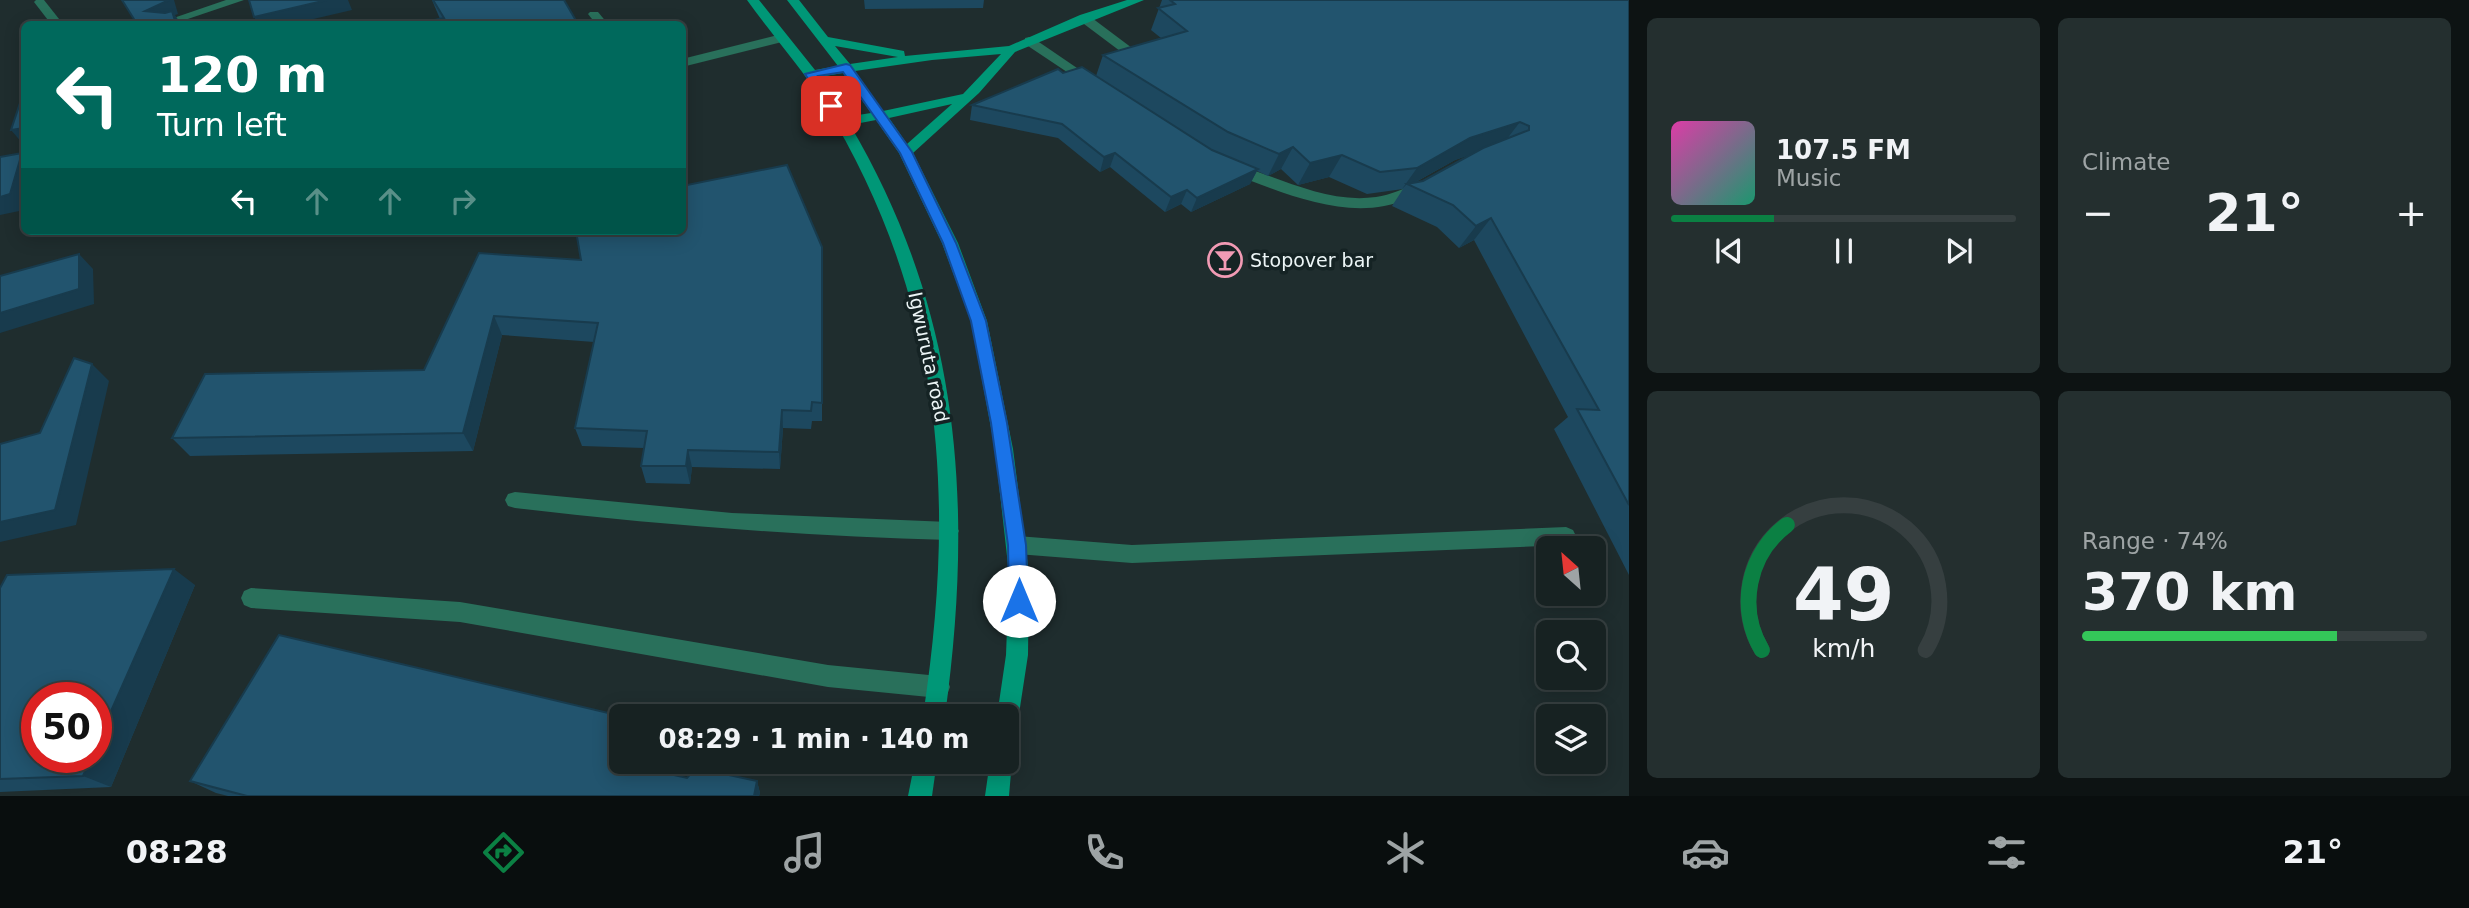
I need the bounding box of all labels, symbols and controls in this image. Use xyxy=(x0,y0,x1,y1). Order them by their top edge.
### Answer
text: 120 m xyxy=(157,47,327,104)
icon: left xyxy=(42,49,133,140)
pin xyxy=(801,76,861,136)
icon: arrive xyxy=(812,87,850,125)
text: Turn left xyxy=(157,106,287,144)
text: 107.5 FM xyxy=(1776,135,1911,165)
text: Climate xyxy=(2082,149,2171,175)
text: Music xyxy=(1776,165,1841,191)
icon: left xyxy=(225,182,263,220)
icon: ahead xyxy=(298,182,336,220)
icon: ahead xyxy=(371,182,409,220)
icon: right xyxy=(444,182,482,220)
text: 21° xyxy=(2205,183,2304,243)
text: − xyxy=(2082,191,2114,235)
text: + xyxy=(2395,191,2427,235)
icon: previous xyxy=(1710,232,1748,270)
icon: pause xyxy=(1825,232,1863,270)
icon: next xyxy=(1940,232,1978,270)
bar icon: Stopover bar xyxy=(1206,241,1244,279)
place label: Stopover bar xyxy=(1250,249,1373,271)
street label: Igwuruta road xyxy=(904,290,954,424)
text: Range · 74% xyxy=(2082,528,2228,554)
north arrow xyxy=(1536,536,1606,606)
map controls xyxy=(1536,536,1606,774)
text: 49 xyxy=(1793,553,1894,638)
text: 370 km xyxy=(2082,562,2297,622)
position arrow xyxy=(982,564,1056,638)
button: search xyxy=(1536,620,1606,690)
text: km/h xyxy=(1812,634,1875,663)
speed limit sign: 50 xyxy=(21,682,112,773)
button: layers xyxy=(1536,704,1606,774)
text: 08:29 · 1 min · 140 m xyxy=(659,724,969,754)
icon: directions xyxy=(479,828,528,877)
icon: music xyxy=(780,828,829,877)
icon: phone xyxy=(1080,828,1129,877)
icon: climate xyxy=(1381,828,1430,877)
icon: car xyxy=(1681,828,1730,877)
icon: filters xyxy=(1982,828,2031,877)
text: 08:28 xyxy=(126,833,228,871)
text: 21° xyxy=(2283,833,2343,871)

